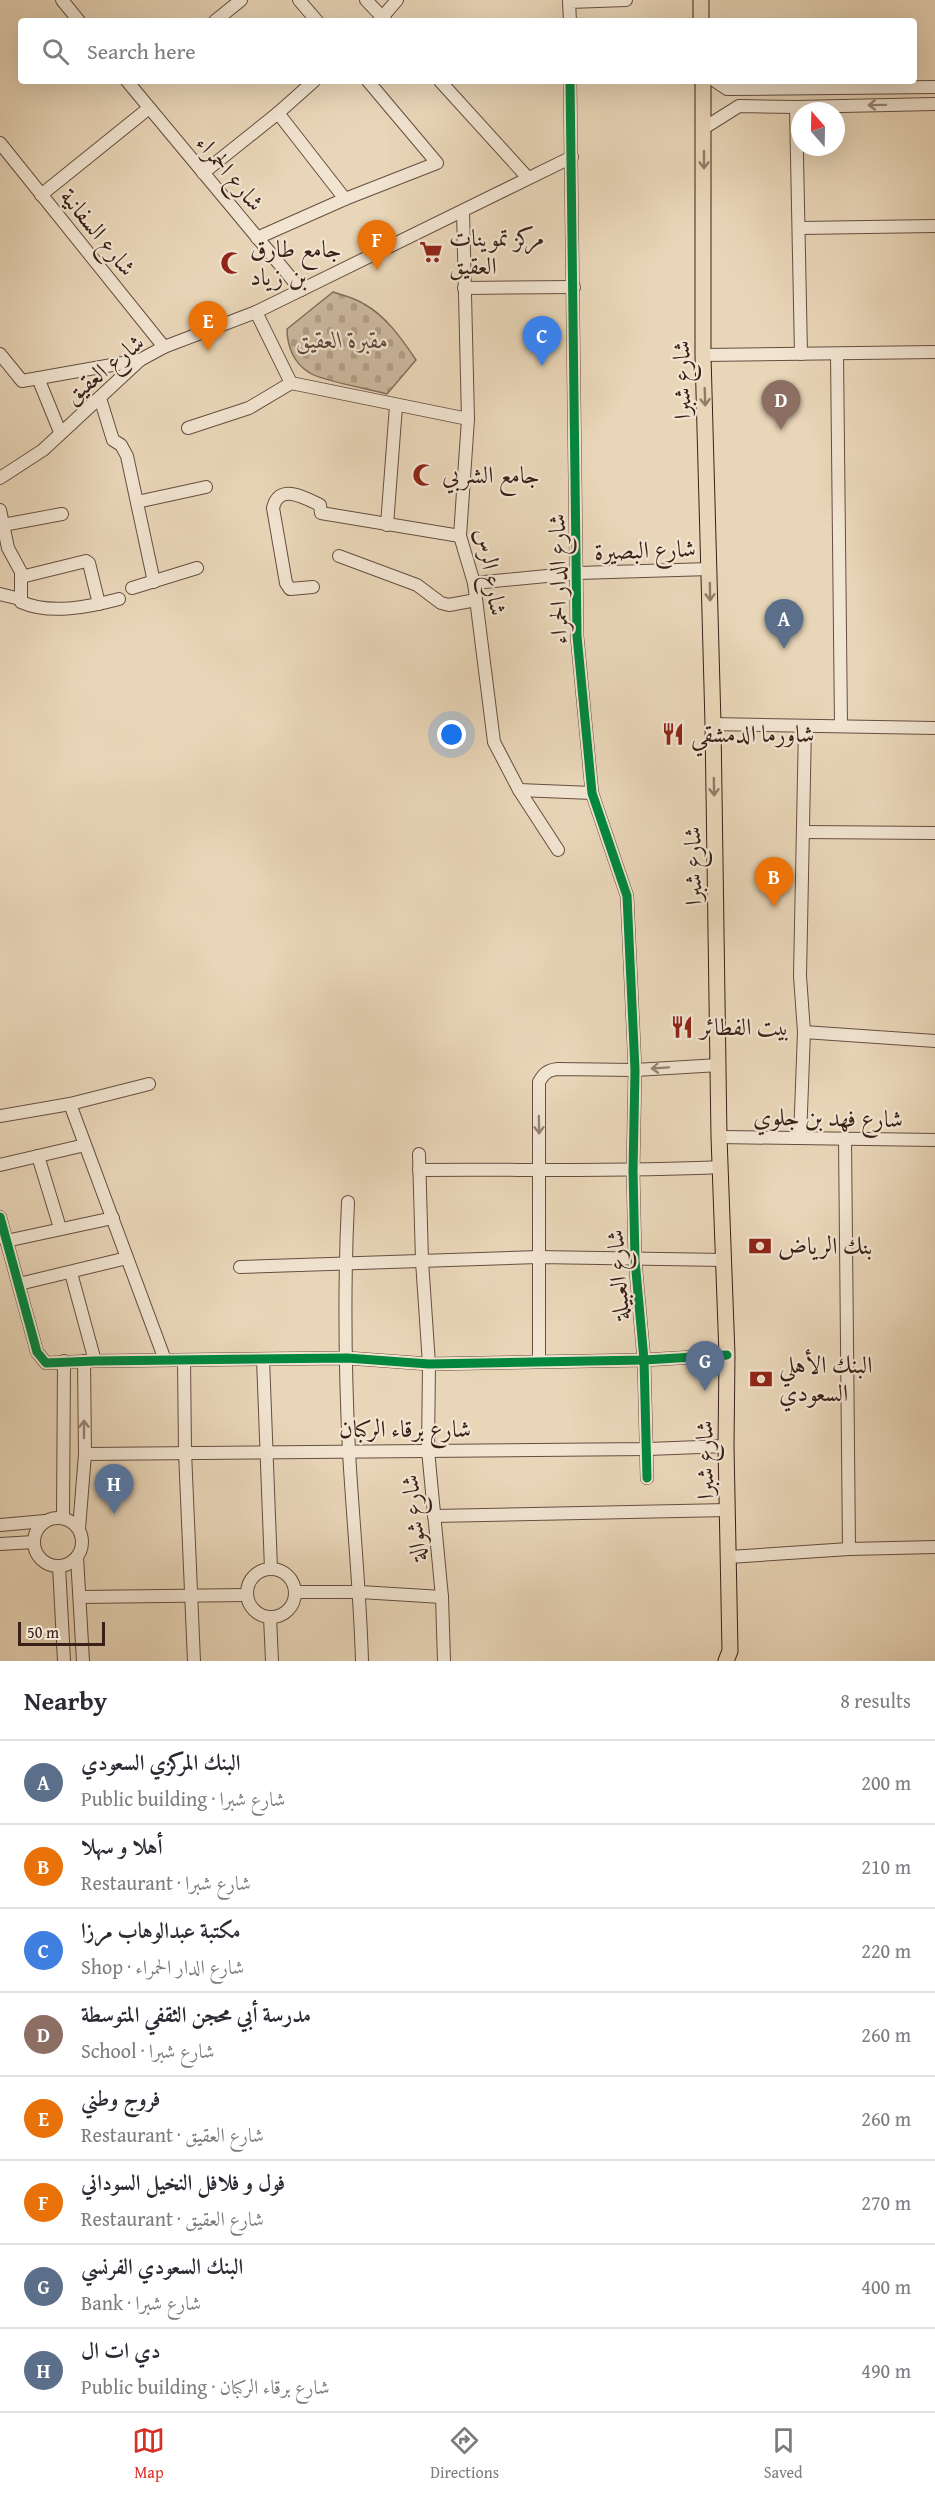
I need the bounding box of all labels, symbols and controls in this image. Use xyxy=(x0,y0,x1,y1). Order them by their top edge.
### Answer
search box xyxy=(18,18,917,84)
icon: search xyxy=(39,35,72,68)
text: Search here xyxy=(87,35,196,67)
one-way arrow xyxy=(867,100,887,111)
north arrow xyxy=(791,102,845,156)
street label: شارع الحمراء xyxy=(186,127,273,220)
one-way arrow xyxy=(698,150,710,170)
street label: شارع السفانية xyxy=(50,180,145,285)
pin: F xyxy=(358,220,397,270)
place label: مركز تموينات العقيق xyxy=(449,220,544,283)
place label: جامع طارق بن زياد xyxy=(250,231,342,294)
supermarket icon: مركز تموينات العقيق xyxy=(418,239,444,265)
mosque icon: جامع طارق بن زياد xyxy=(219,250,245,276)
pin: E xyxy=(188,302,228,351)
pin: C xyxy=(522,316,562,366)
park label: مقبرة العقيق xyxy=(296,322,388,357)
street label: شارع العقيق xyxy=(56,325,153,414)
street label: شارع شبرا xyxy=(663,340,703,420)
pin: D xyxy=(762,380,800,430)
one-way arrow xyxy=(699,387,710,407)
place label: جامع الشربي xyxy=(442,457,540,497)
mosque icon: جامع الشربي xyxy=(411,462,437,488)
street label: شارع الدار الحمراء xyxy=(539,513,579,645)
street label: شارع الرس xyxy=(464,525,516,619)
street label: شارع البصيرة xyxy=(594,530,696,572)
one-way arrow xyxy=(704,582,716,602)
pin: A xyxy=(764,600,804,649)
place label: شاورما الدمشقي xyxy=(691,716,814,757)
your location xyxy=(437,720,466,749)
restaurant icon: شاورما الدمشقي xyxy=(660,721,686,747)
one-way arrow xyxy=(708,777,720,797)
street label: شارع شبرا xyxy=(674,826,714,906)
pin: B xyxy=(754,858,794,907)
place label: بيت الفطائر xyxy=(697,1009,789,1044)
restaurant icon: بيت الفطائر xyxy=(669,1014,695,1040)
one-way arrow xyxy=(651,1063,671,1074)
street label: شارع فهد بن جلوي xyxy=(753,1099,903,1139)
one-way arrow xyxy=(533,1115,545,1135)
street label: شارع العبيلة xyxy=(597,1228,641,1323)
place label: بنك الرياض xyxy=(778,1228,872,1263)
bank icon: بنك الرياض xyxy=(747,1233,773,1259)
pin: G xyxy=(686,1342,724,1391)
place label: البنك الأهلي السعودي xyxy=(779,1347,873,1412)
bank icon: البنك الأهلي السعودي xyxy=(748,1366,774,1392)
street label: شارع برقاء الركبان xyxy=(339,1411,471,1449)
one-way arrow xyxy=(78,1420,90,1440)
street label: شارع شبرا xyxy=(686,1420,726,1500)
pin: H xyxy=(94,1464,134,1514)
street label: شارع شوالة xyxy=(392,1473,439,1564)
scale bar xyxy=(18,1619,105,1646)
text: 50 m xyxy=(27,1620,59,1644)
text: Nearby xyxy=(24,1681,107,1720)
text: 8 results xyxy=(840,1686,911,1715)
text: البنك المركزي السعودي xyxy=(81,1746,241,1778)
text: A xyxy=(37,1768,50,1797)
text: 200 m xyxy=(861,1768,911,1797)
text: Public building · شارع شبرا xyxy=(81,1784,285,1813)
text: أهلا و سهلا xyxy=(81,1830,163,1862)
text: B xyxy=(37,1852,50,1881)
text: 210 m xyxy=(861,1852,911,1881)
text: Restaurant · شارع شبرا xyxy=(81,1868,251,1897)
text: مكتبة عبدالوهاب مرزا xyxy=(81,1914,241,1946)
text: C xyxy=(38,1936,49,1965)
text: 220 m xyxy=(861,1936,911,1965)
text: Shop · شارع الدار الحمراء xyxy=(81,1952,244,1981)
text: مدرسة أبي محجن الثقفي المتوسطة xyxy=(81,1998,311,2030)
text: D xyxy=(37,2020,50,2049)
text: 260 m xyxy=(861,2020,911,2049)
text: School · شارع شبرا xyxy=(81,2036,215,2065)
text: فروج وطني xyxy=(81,2082,161,2114)
text: E xyxy=(38,2104,49,2133)
text: 260 m xyxy=(861,2104,911,2133)
text: Restaurant · شارع العقيق xyxy=(81,2120,264,2149)
text: فول و فلافل النخيل السوداني xyxy=(81,2166,285,2198)
text: F xyxy=(38,2188,49,2217)
text: 270 m xyxy=(861,2188,911,2217)
text: Restaurant · شارع العقيق xyxy=(81,2204,264,2233)
text: البنك السعودي الفرنسي xyxy=(81,2250,243,2282)
text: G xyxy=(37,2272,50,2301)
text: 400 m xyxy=(861,2272,911,2301)
text: Bank · شارع شبرا xyxy=(81,2288,201,2317)
text: دي ات ال xyxy=(81,2334,161,2366)
text: H xyxy=(37,2356,50,2385)
text: 490 m xyxy=(861,2356,911,2385)
text: Public building · شارع برقاء الركبان xyxy=(81,2372,330,2401)
tab: Map xyxy=(132,2424,165,2484)
tab: Directions xyxy=(430,2424,499,2484)
tab: Saved xyxy=(764,2424,803,2484)

